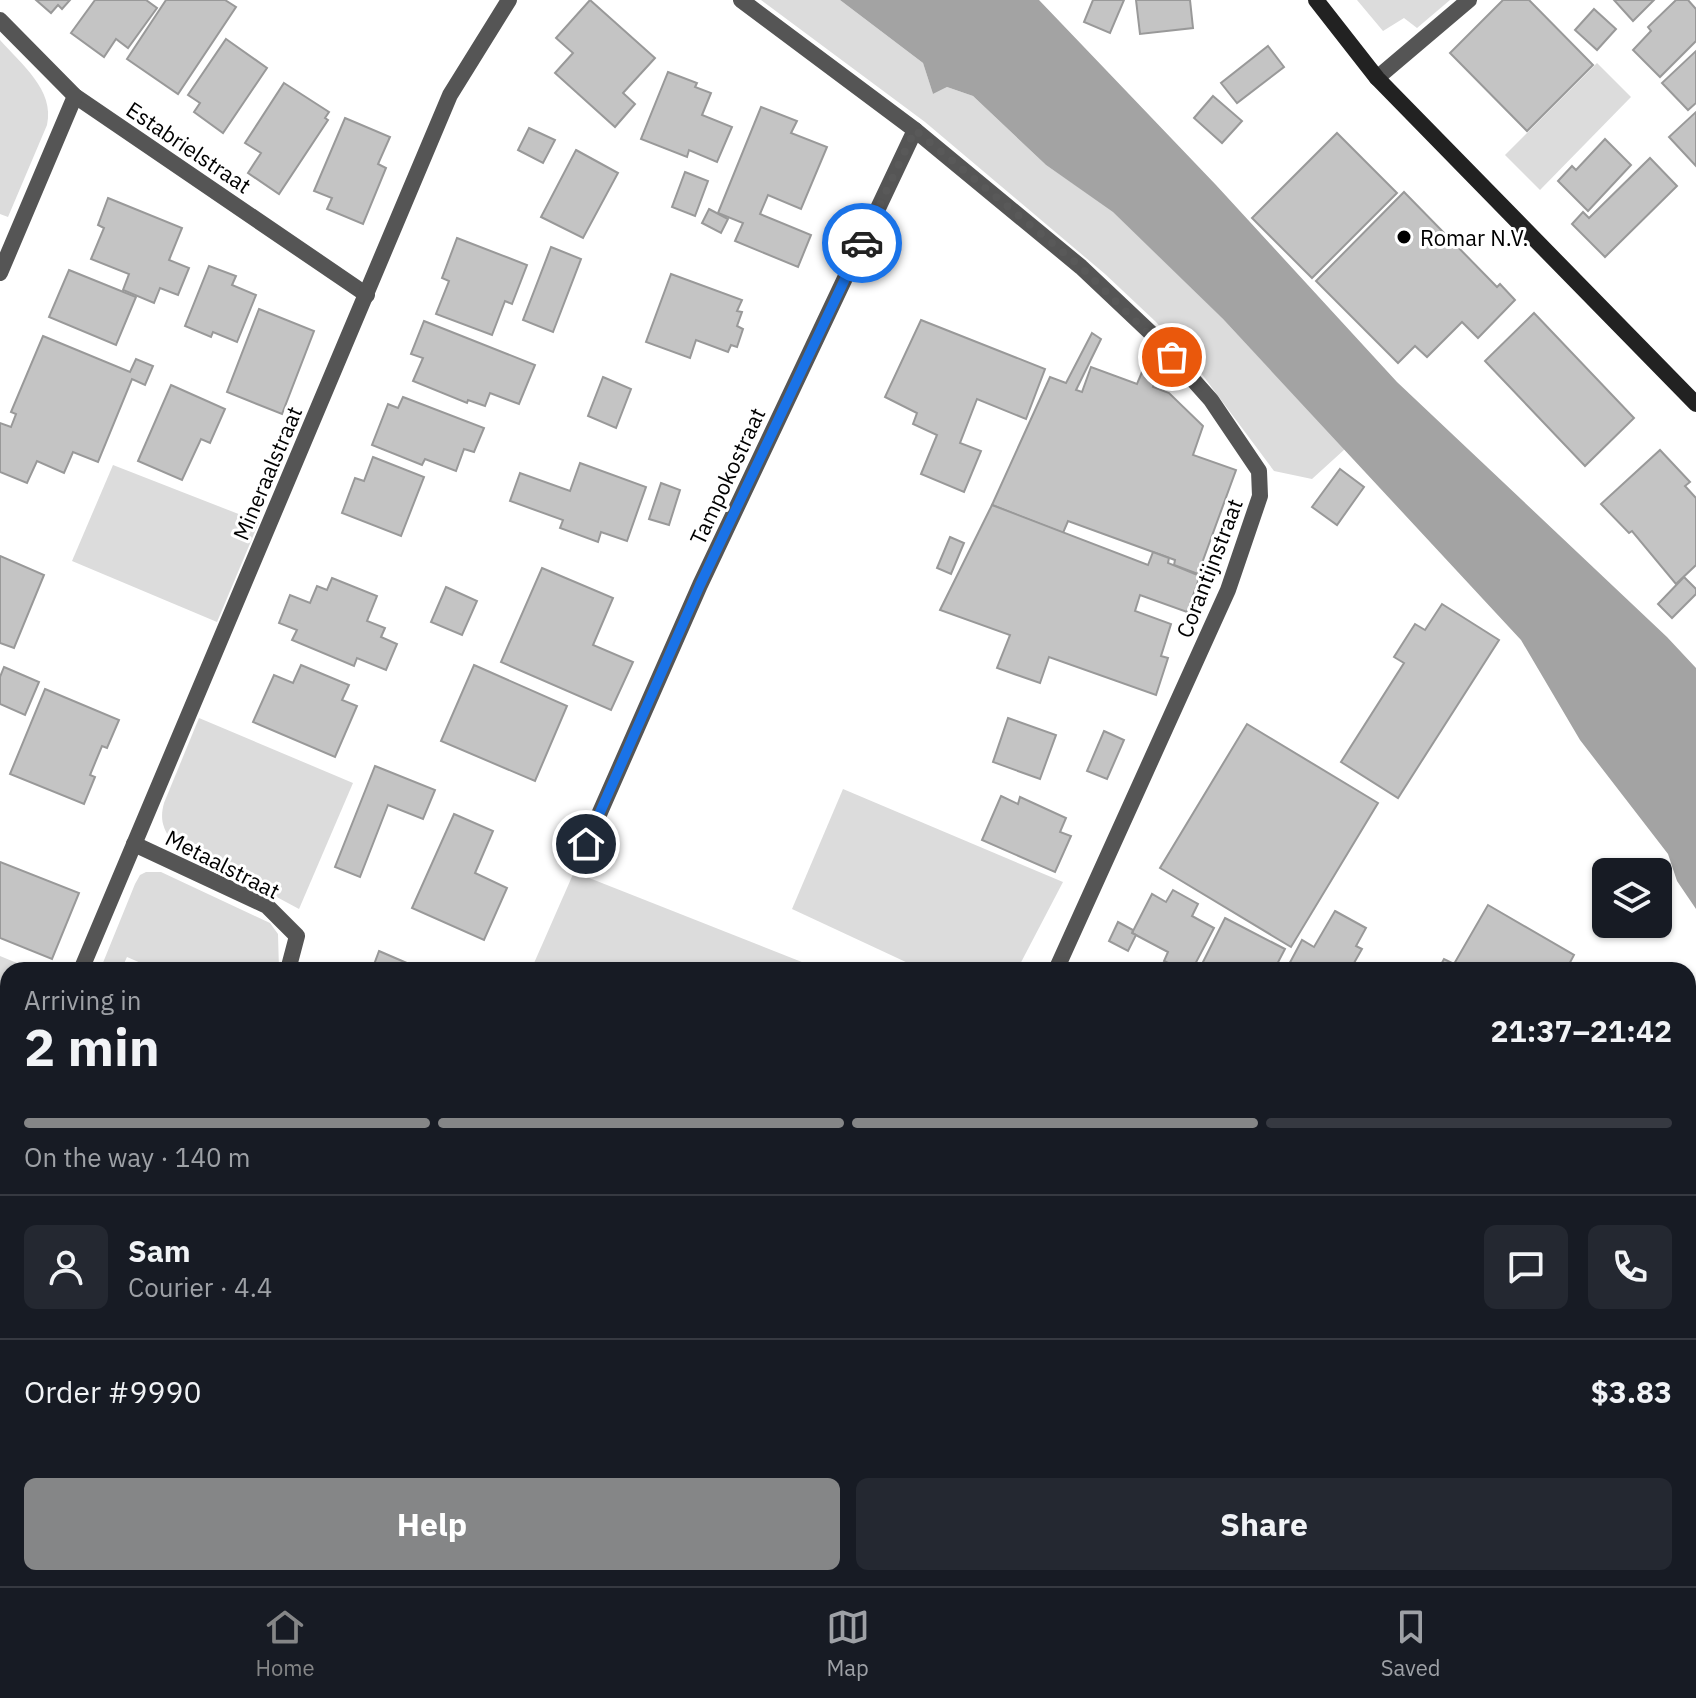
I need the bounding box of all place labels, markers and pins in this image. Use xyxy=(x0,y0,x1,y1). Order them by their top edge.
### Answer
place label: Romar N.V. xyxy=(1420,223,1529,252)
marker: Romar N.V. xyxy=(1395,228,1413,246)
pin xyxy=(1138,323,1206,391)
pin xyxy=(552,810,620,878)

